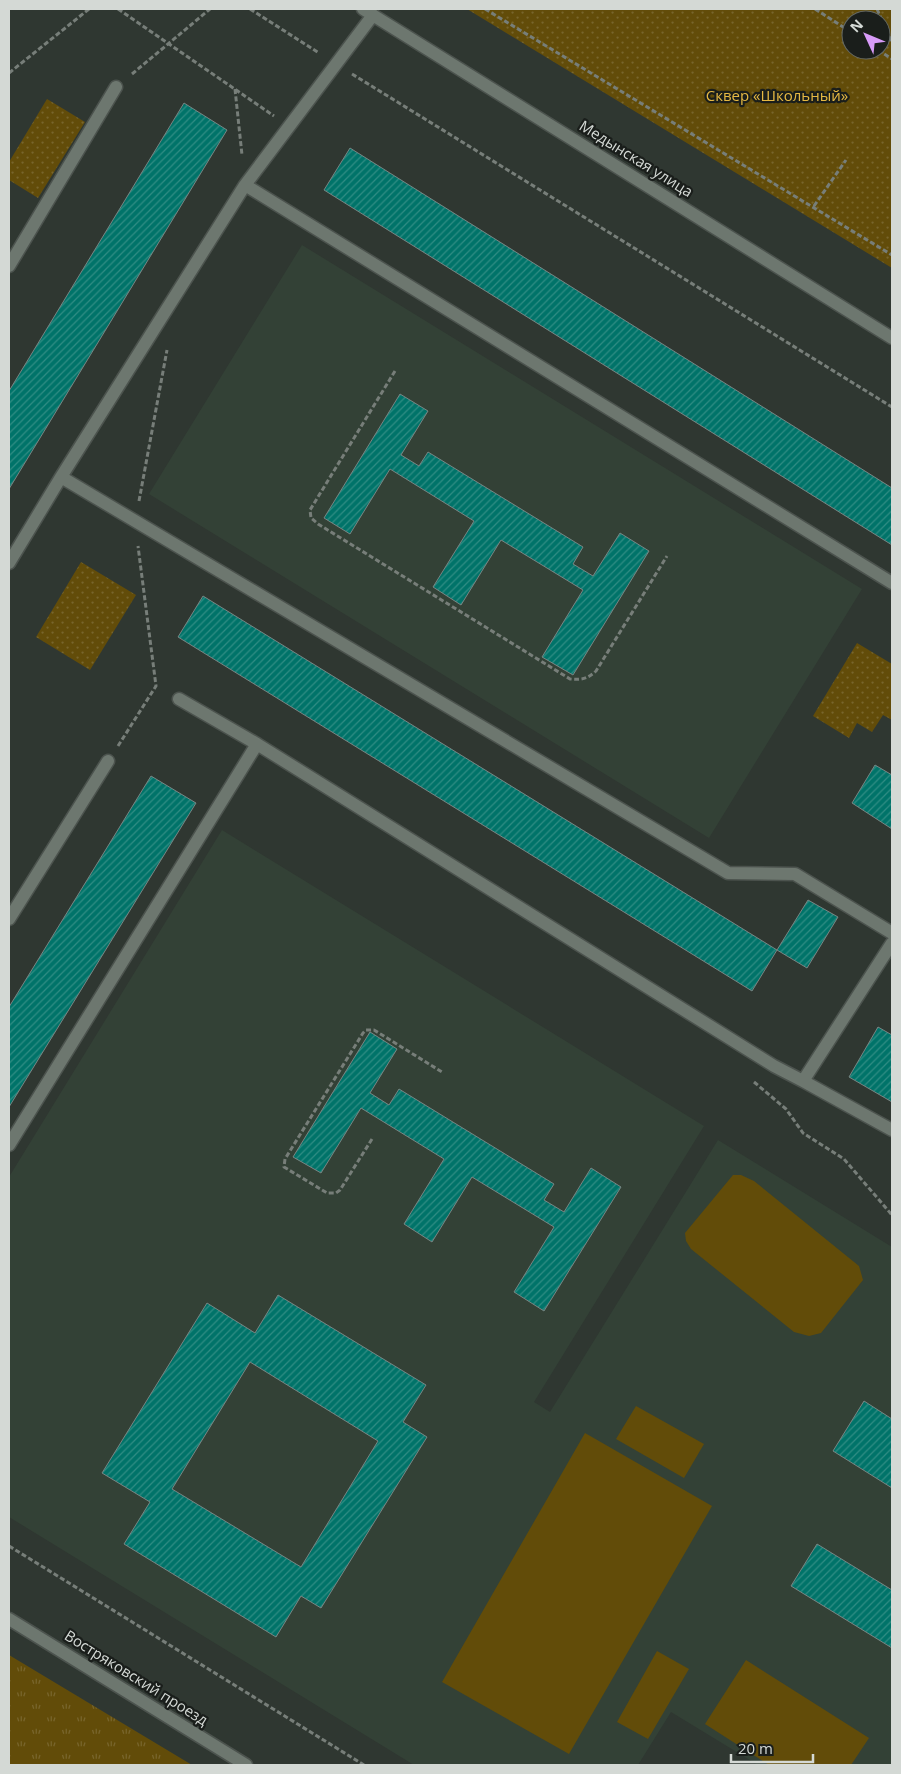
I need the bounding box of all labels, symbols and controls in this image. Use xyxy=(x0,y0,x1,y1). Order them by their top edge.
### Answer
north arrow xyxy=(841,10,891,60)
text: N xyxy=(845,15,867,36)
park label: Сквер «Школьный» xyxy=(706,85,848,105)
street label: Медынская улица xyxy=(576,115,697,201)
street label: Востряковский проезд xyxy=(61,1625,212,1730)
scale bar xyxy=(731,1732,814,1764)
text: 20 m xyxy=(738,1738,773,1758)

